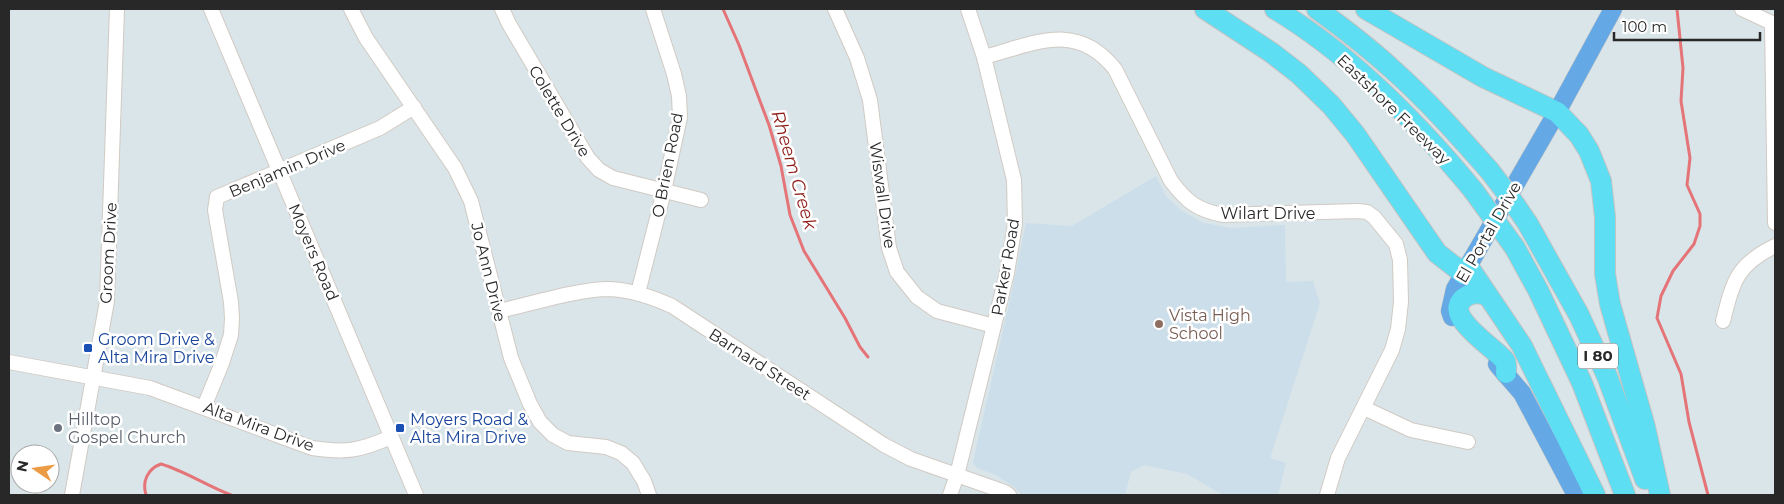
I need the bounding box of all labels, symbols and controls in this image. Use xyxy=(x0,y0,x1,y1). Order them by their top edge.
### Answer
scale bar xyxy=(1614,10,1760,42)
text: 100 m xyxy=(1622,17,1667,36)
street label: Eastshore Freeway xyxy=(1333,50,1454,169)
street label: Colette Drive xyxy=(525,62,594,160)
water label: Rheem Creek xyxy=(766,108,822,233)
street label: O Brien Road xyxy=(648,111,687,219)
street label: Benjamin Drive xyxy=(226,135,348,202)
street label: Wiswall Drive xyxy=(866,141,899,250)
street label: El Portal Drive xyxy=(1452,178,1525,286)
street label: Moyers Road xyxy=(285,201,342,303)
street label: Groom Drive xyxy=(96,202,121,304)
street label: Wilart Drive xyxy=(1221,204,1315,223)
street label: Parker Road xyxy=(988,217,1023,317)
street label: Jo Ann Drive xyxy=(467,220,510,324)
place label: Vista High School xyxy=(1169,306,1251,343)
marker: Vista High School xyxy=(1153,318,1165,330)
street label: Barnard Street xyxy=(705,324,815,405)
place label: Groom Drive & Alta Mira Drive xyxy=(98,330,215,367)
marker: Groom Drive & Alta Mira Drive xyxy=(82,342,94,354)
road number: I 80 xyxy=(1578,344,1618,368)
street label: Alta Mira Drive xyxy=(201,398,317,455)
place label: Hilltop Gospel Church xyxy=(68,410,186,447)
place label: Moyers Road & Alta Mira Drive xyxy=(410,410,529,447)
marker: Hilltop Gospel Church xyxy=(52,422,64,434)
marker: Moyers Road & Alta Mira Drive xyxy=(394,422,406,434)
north arrow xyxy=(10,444,60,494)
text: N xyxy=(12,459,32,474)

